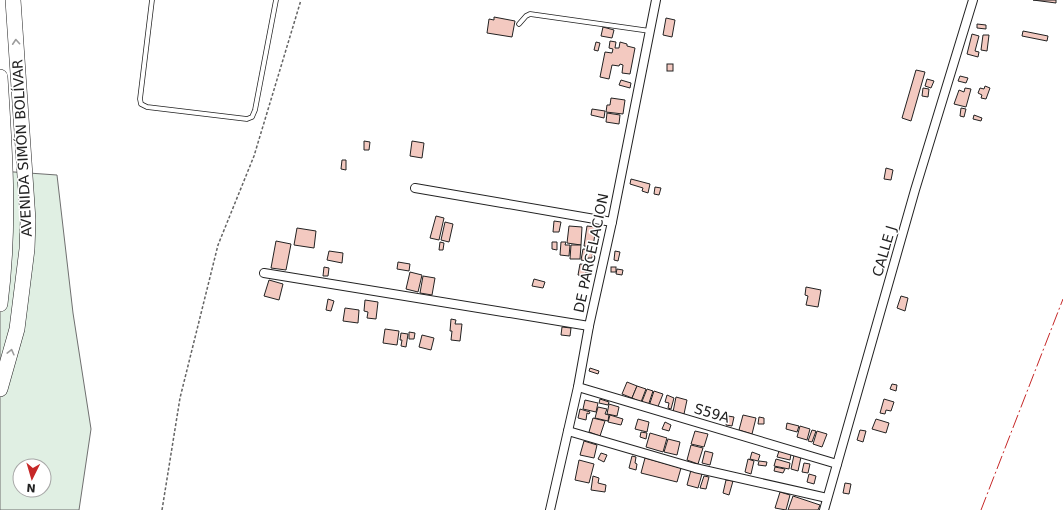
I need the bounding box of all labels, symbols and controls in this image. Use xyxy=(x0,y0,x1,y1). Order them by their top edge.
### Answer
one-way arrow xyxy=(12,39,21,45)
street label: AVENIDA SIMÓN BOLÍVAR xyxy=(8,59,35,237)
street label: DE PARCELACION xyxy=(571,192,611,314)
street label: CALLE J xyxy=(869,224,899,278)
one-way arrow xyxy=(6,349,15,356)
street label: S59A xyxy=(692,400,732,426)
north arrow xyxy=(12,458,52,498)
text: N xyxy=(26,481,36,494)

